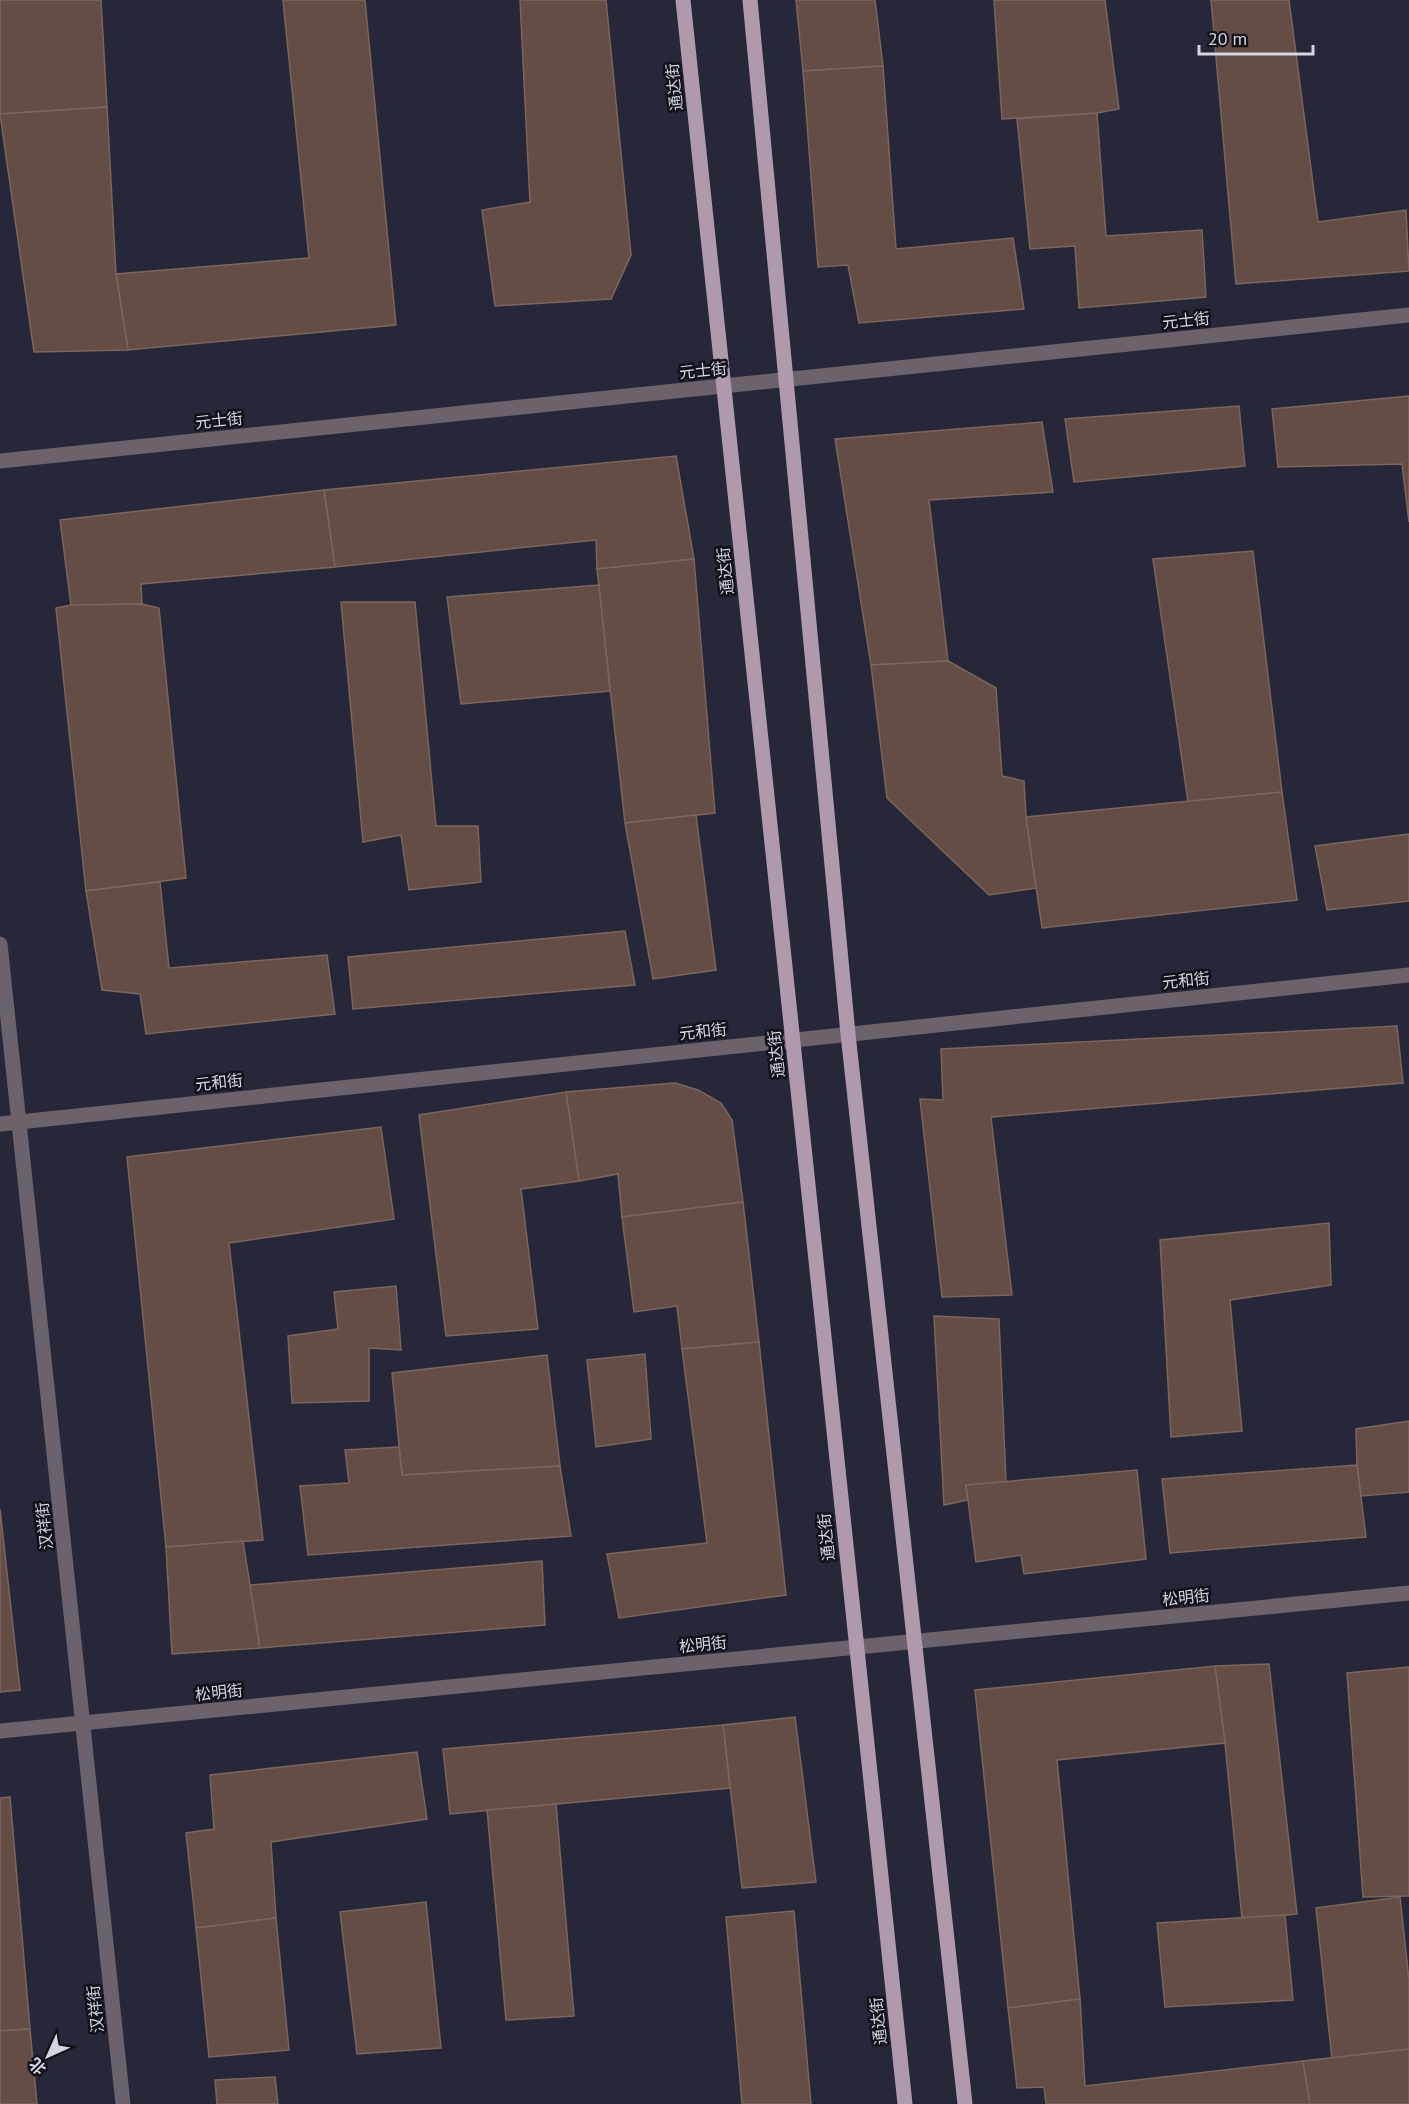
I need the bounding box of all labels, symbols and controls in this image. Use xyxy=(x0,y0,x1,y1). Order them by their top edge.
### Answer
scale bar xyxy=(1199,18,1313,56)
text: 20 m xyxy=(1208,27,1247,50)
street label: 通达街 xyxy=(662,62,686,112)
street label: 元士街 xyxy=(1161,308,1211,332)
street label: 元士街 xyxy=(678,358,728,382)
street label: 元士街 xyxy=(194,408,244,432)
street label: 通达街 xyxy=(713,546,737,596)
street label: 元和街 xyxy=(1161,968,1211,992)
street label: 元和街 xyxy=(678,1019,728,1043)
street label: 通达街 xyxy=(764,1029,788,1079)
street label: 元和街 xyxy=(194,1070,244,1094)
street label: 汉祥街 xyxy=(32,1501,56,1551)
street label: 通达街 xyxy=(814,1512,838,1562)
street label: 松明街 xyxy=(1161,1585,1211,1609)
street label: 松明街 xyxy=(678,1632,728,1656)
street label: 松明街 xyxy=(194,1680,244,1704)
street label: 汉祥街 xyxy=(83,1984,107,2034)
street label: 通达街 xyxy=(866,1996,890,2046)
north arrow xyxy=(18,2026,78,2086)
text: 北 xyxy=(25,2054,50,2079)

